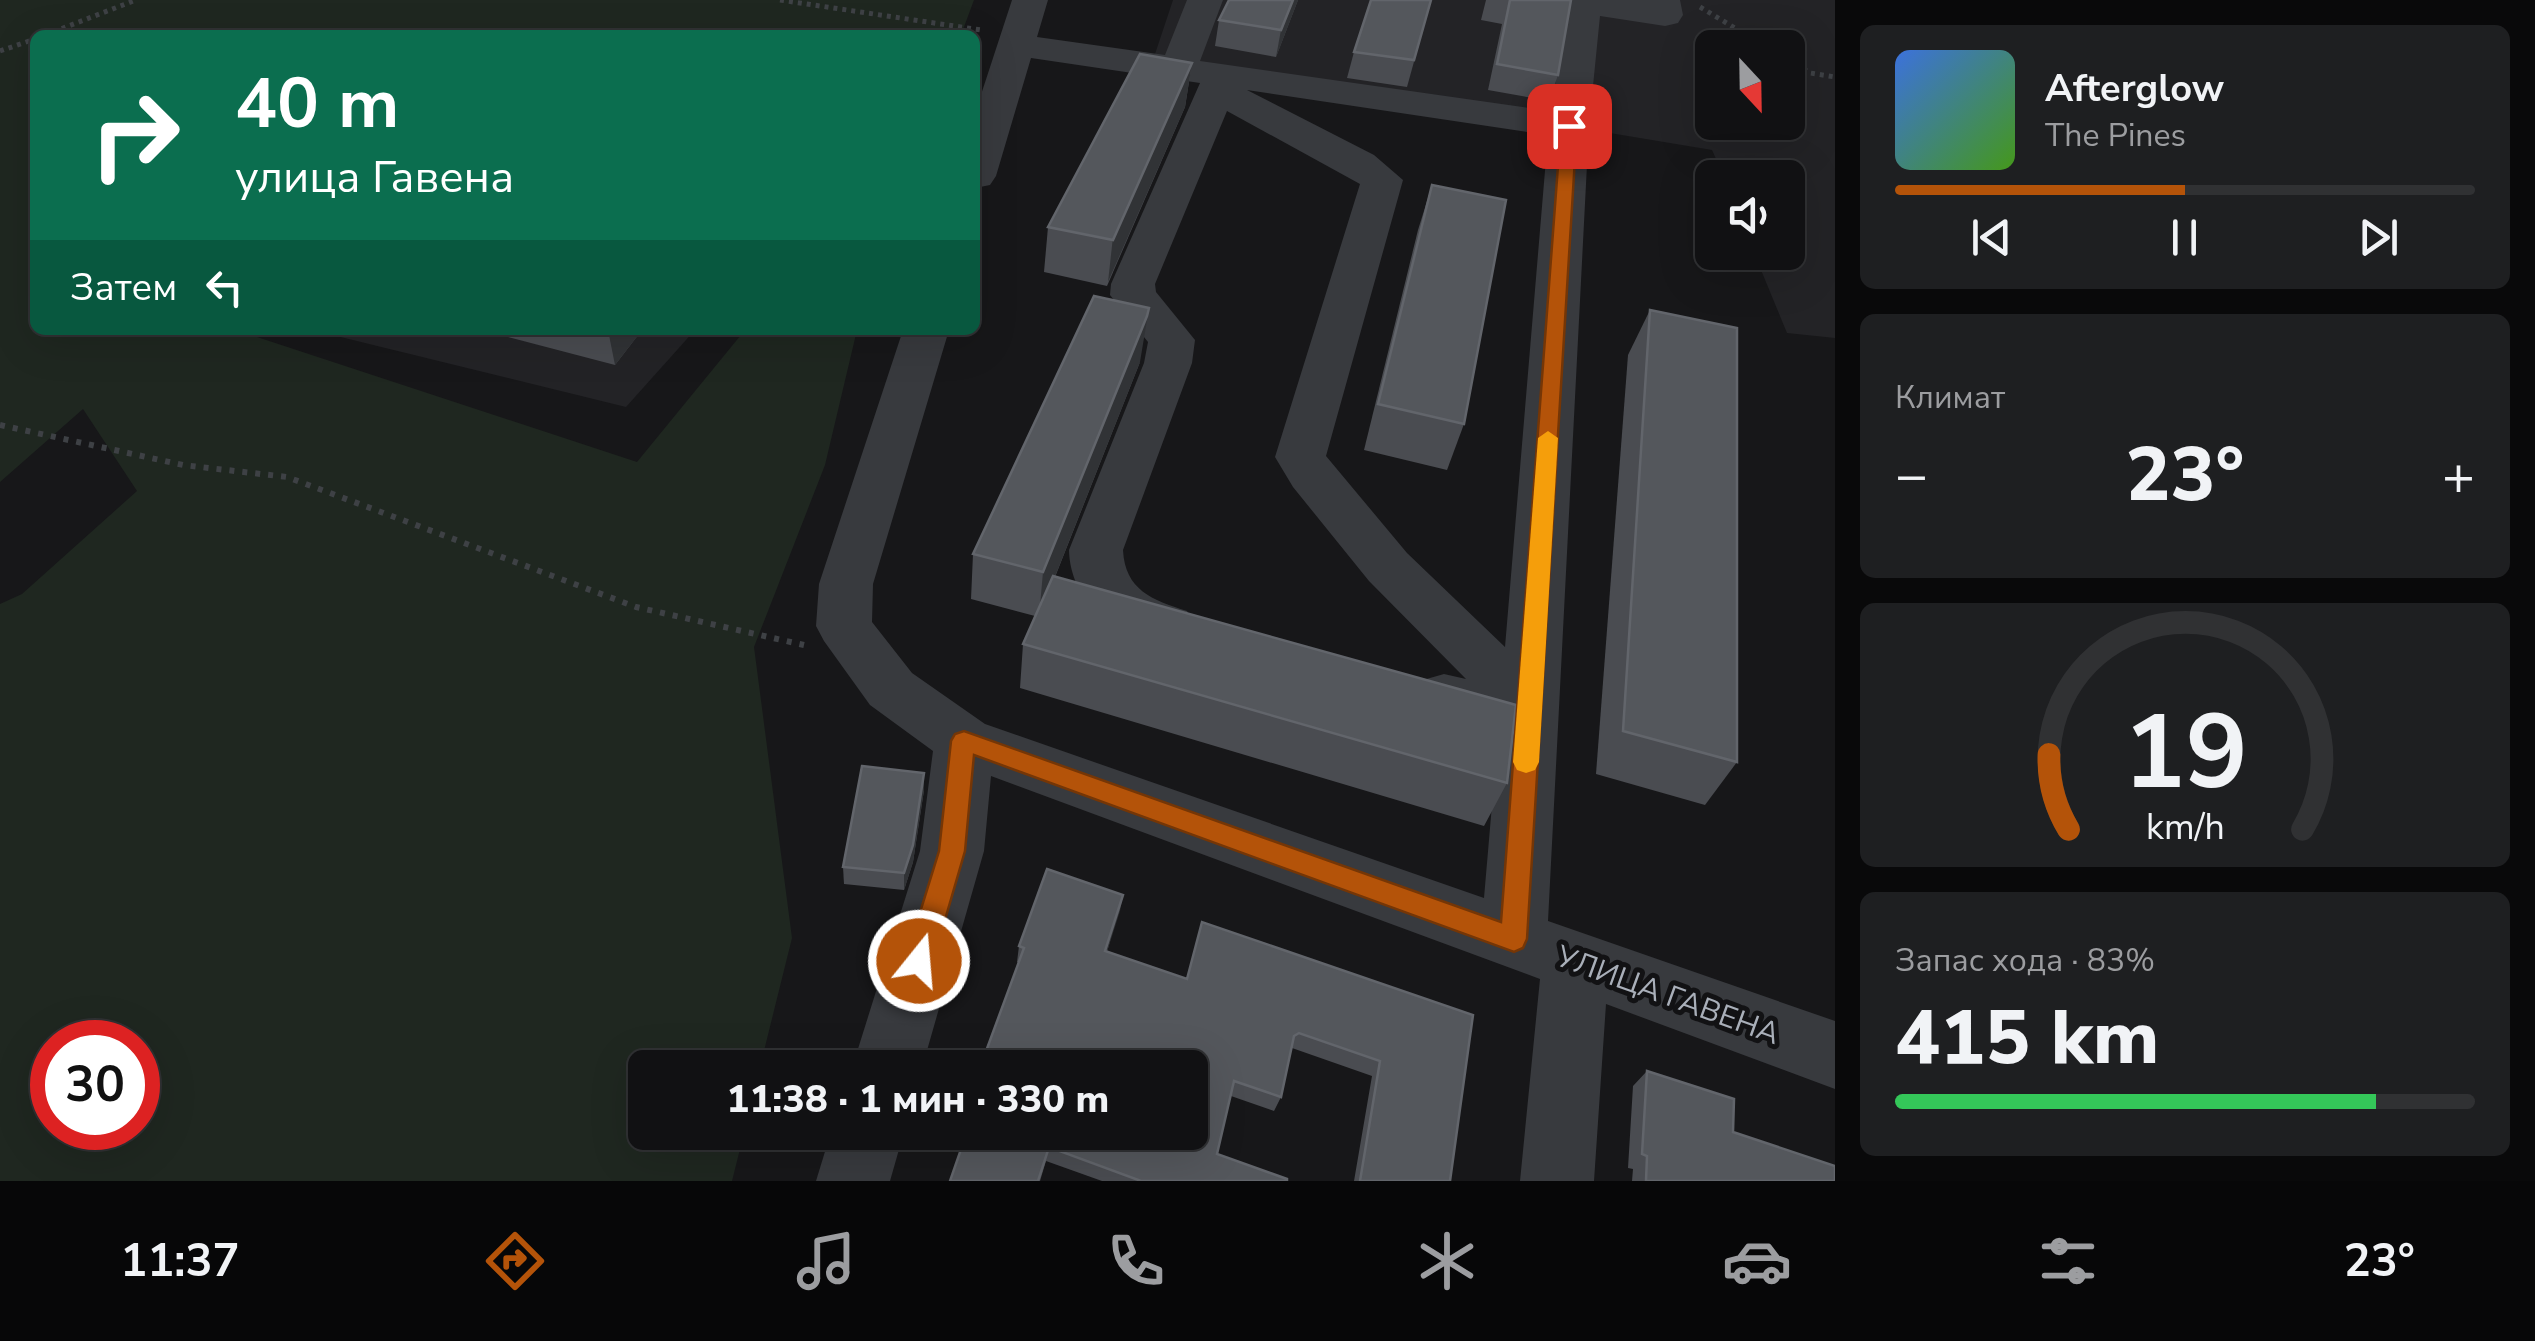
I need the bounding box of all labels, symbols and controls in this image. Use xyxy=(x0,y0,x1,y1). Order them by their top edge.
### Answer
north arrow xyxy=(1695,30,1805,140)
map controls xyxy=(1695,30,1805,270)
text: 40 m xyxy=(235,56,399,152)
text: Afterglow xyxy=(2045,63,2224,114)
icon: right xyxy=(70,70,200,200)
pin xyxy=(1527,84,1612,169)
icon: arrive xyxy=(1542,99,1597,154)
text: The Pines xyxy=(2045,114,2186,157)
text: улица Гавена xyxy=(235,147,514,208)
button: sound xyxy=(1695,160,1805,270)
icon: previous xyxy=(1964,210,2019,265)
icon: pause xyxy=(2157,210,2212,265)
icon: next xyxy=(2351,210,2406,265)
icon: left xyxy=(197,260,252,315)
text: Затем xyxy=(70,262,177,313)
text: Климат xyxy=(1895,376,2005,419)
text: 23° xyxy=(2126,424,2244,526)
text: − xyxy=(1895,438,1928,513)
text: + xyxy=(2442,438,2475,513)
text: 19 xyxy=(2123,682,2247,824)
text: km/h xyxy=(2146,803,2224,852)
position arrow xyxy=(867,909,971,1013)
street label: УЛИЦА ГАВЕНА xyxy=(1549,936,1785,1055)
text: Запас хода · 83% xyxy=(1895,939,2155,982)
text: 415 km xyxy=(1895,987,2159,1089)
speed limit sign: 30 xyxy=(30,1020,160,1150)
text: 11:38 · 1 мин · 330 m xyxy=(727,1074,1109,1125)
icon: directions xyxy=(480,1226,550,1296)
icon: music xyxy=(791,1226,861,1296)
icon: phone xyxy=(1101,1226,1171,1296)
icon: climate xyxy=(1412,1226,1482,1296)
icon: car xyxy=(1722,1226,1792,1296)
icon: filters xyxy=(2033,1226,2103,1296)
text: 11:37 xyxy=(120,1231,239,1292)
text: 23° xyxy=(2344,1231,2415,1292)

